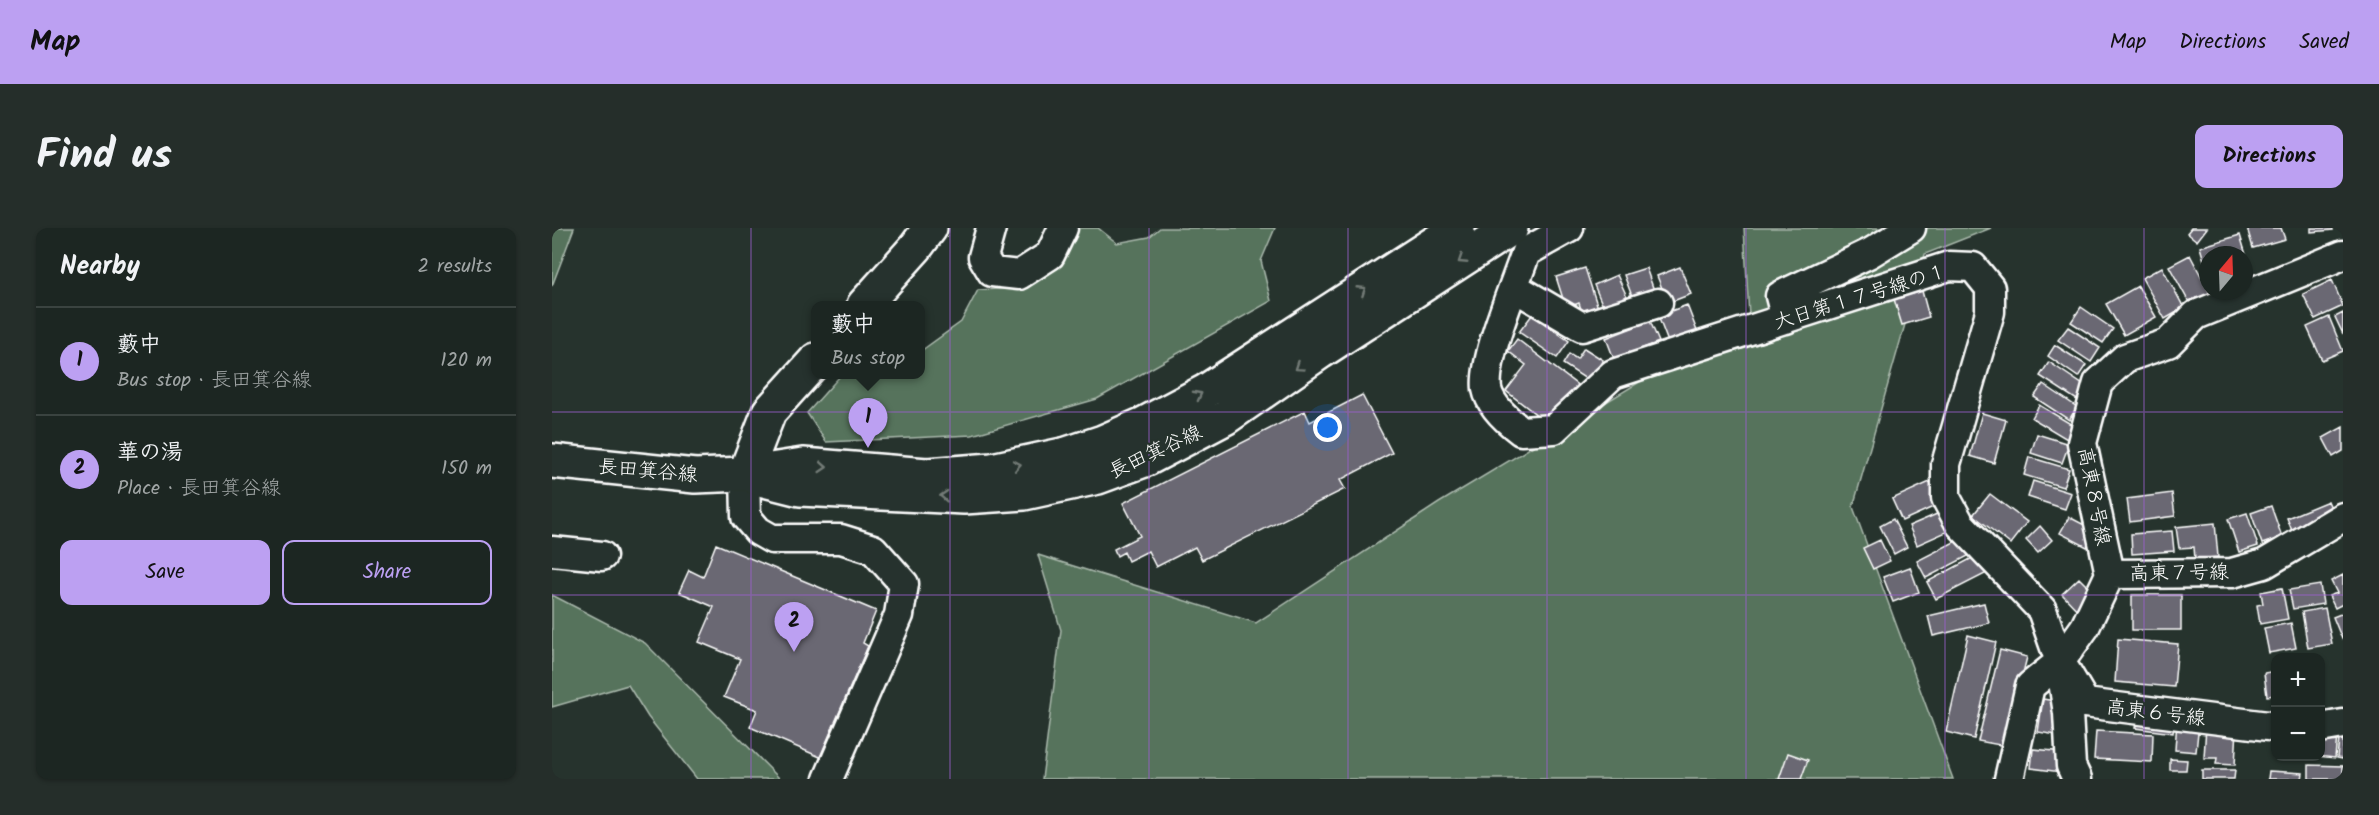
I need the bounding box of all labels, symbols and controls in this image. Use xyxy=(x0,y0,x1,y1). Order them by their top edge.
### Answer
text: Map xyxy=(30,20,81,65)
text: Map xyxy=(2110,26,2146,59)
text: Directions xyxy=(2179,26,2266,59)
text: Saved xyxy=(2299,26,2349,59)
text: Find us xyxy=(36,123,172,190)
button: Directions xyxy=(2195,125,2343,188)
text: Nearby xyxy=(60,246,140,288)
north arrow xyxy=(2199,246,2253,300)
text: 2 results xyxy=(417,251,492,283)
one-way arrow xyxy=(1458,253,1469,264)
street label: 大日第１７号線の１ xyxy=(1770,256,1951,340)
one-way arrow xyxy=(1355,286,1366,297)
popup xyxy=(811,301,925,379)
text: 藪中 xyxy=(831,308,875,343)
text: 藪中 xyxy=(117,328,161,363)
text: Bus stop xyxy=(831,343,905,375)
text: 1 xyxy=(76,345,83,377)
text: 120 m xyxy=(440,345,492,377)
one-way arrow xyxy=(1295,360,1306,371)
text: Bus stop · 長田箕谷線 xyxy=(117,365,312,397)
one-way arrow xyxy=(1192,391,1202,402)
pin: 1 xyxy=(848,398,888,448)
your location xyxy=(1313,413,1342,442)
street label: 長田箕谷線 xyxy=(1104,417,1208,488)
text: 華の湯 xyxy=(117,436,183,471)
street label: 高東８号線 xyxy=(2068,444,2118,549)
street label: 長田箕谷線 xyxy=(597,452,699,492)
text: 2 xyxy=(74,453,85,485)
text: 150 m xyxy=(441,453,492,485)
one-way arrow xyxy=(1012,459,1022,472)
one-way arrow xyxy=(819,460,828,473)
text: Place · 長田箕谷線 xyxy=(117,473,281,505)
one-way arrow xyxy=(940,490,949,503)
button: Save xyxy=(60,540,270,605)
button: Share xyxy=(282,540,492,605)
street label: 高東７号線 xyxy=(2129,557,2229,591)
pin: 2 xyxy=(774,602,814,652)
map controls xyxy=(2271,653,2325,761)
button: + xyxy=(2271,653,2325,707)
street label: 高東６号線 xyxy=(2104,692,2207,736)
button: − xyxy=(2271,707,2325,761)

